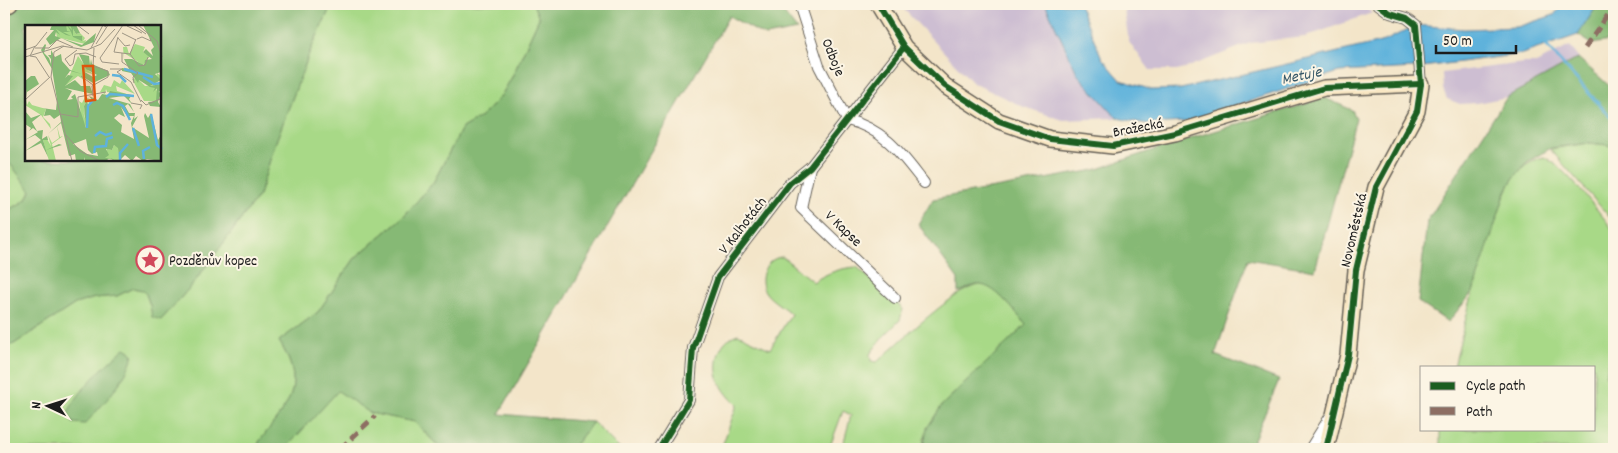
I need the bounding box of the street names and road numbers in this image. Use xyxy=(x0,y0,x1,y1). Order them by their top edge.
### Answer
street label: Odboje xyxy=(815,35,850,80)
street label: Bražecká xyxy=(1111,113,1166,145)
street label: Novoměstská xyxy=(1336,191,1374,270)
street label: V Kalhotách xyxy=(714,193,773,260)
street label: V Kapse xyxy=(819,206,867,253)

